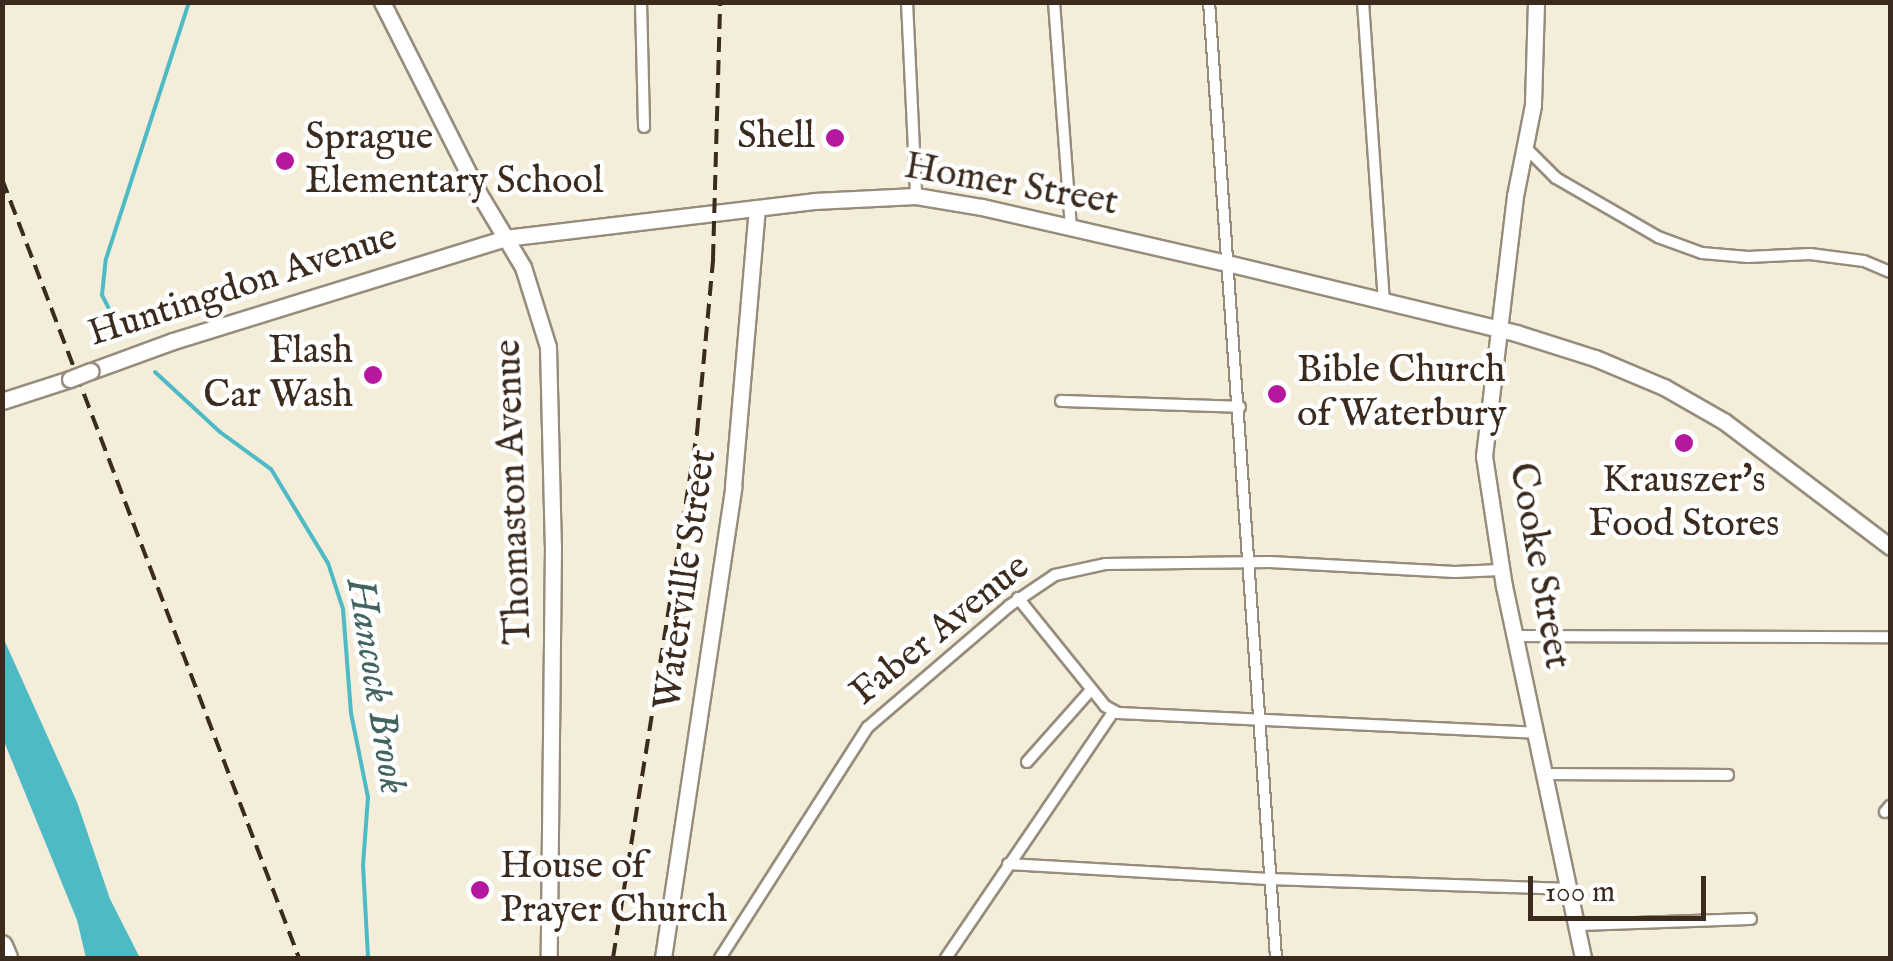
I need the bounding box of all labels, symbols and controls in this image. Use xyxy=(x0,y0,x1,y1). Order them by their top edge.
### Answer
place label: Shell xyxy=(737,115,815,161)
place label: Sprague Elementary School xyxy=(305,116,603,205)
marker: Shell xyxy=(824,127,846,149)
street label: Homer Street xyxy=(901,145,1121,227)
marker: Sprague Elementary School xyxy=(274,150,296,172)
street label: Huntingdon Avenue xyxy=(83,216,403,358)
place label: Flash Car Wash xyxy=(203,330,353,419)
street label: Thomaston Avenue xyxy=(487,339,543,645)
place label: Bible Church of Waterbury xyxy=(1297,349,1507,438)
marker: Flash Car Wash xyxy=(362,364,384,386)
marker: Bible Church of Waterbury xyxy=(1266,383,1288,405)
marker: Krauszer's Food Stores xyxy=(1673,432,1695,454)
street label: Waterville Street xyxy=(646,447,728,713)
place label: Krauszer's Food Stores xyxy=(1589,459,1779,548)
street label: Cooke Street xyxy=(1497,460,1579,672)
street label: Faber Avenue xyxy=(843,545,1039,717)
water label: Hancock Brook xyxy=(334,575,416,797)
place label: House of Prayer Church xyxy=(500,845,727,934)
scale bar xyxy=(1533,856,1710,918)
text: 100 m xyxy=(1545,874,1615,912)
marker: House of Prayer Church xyxy=(469,879,491,901)

